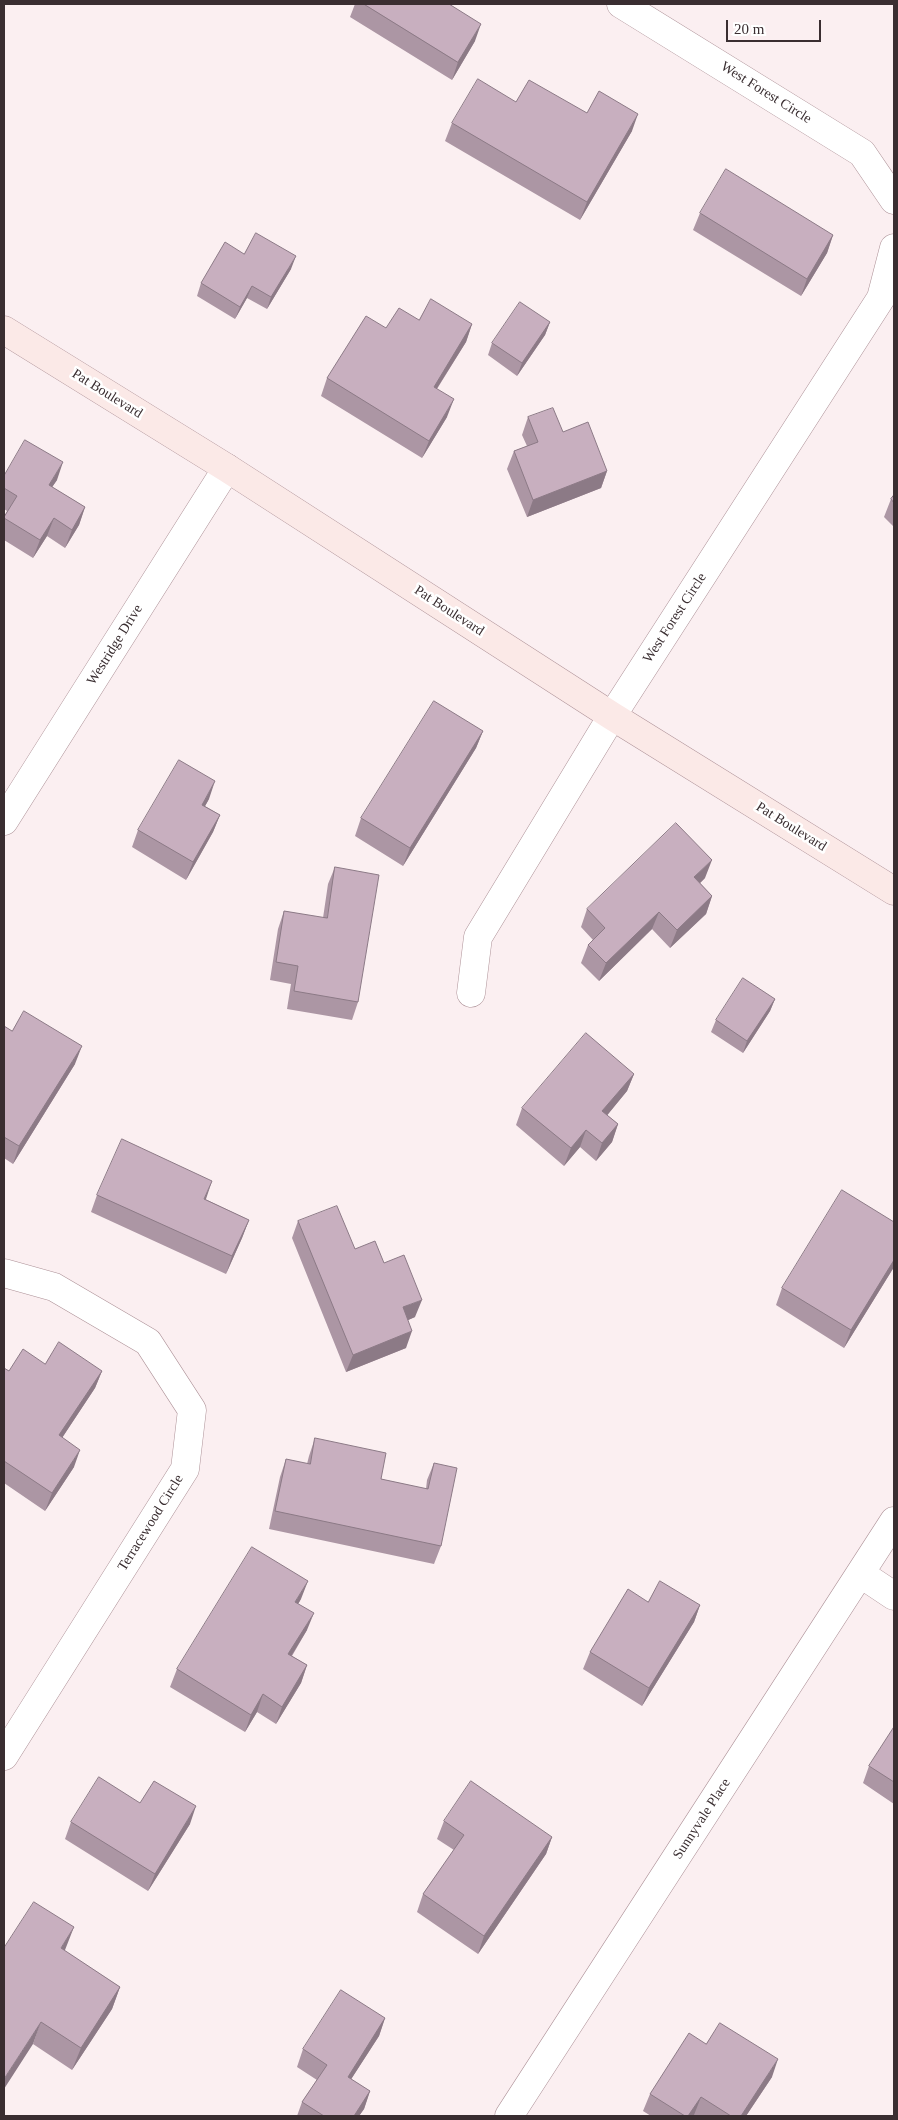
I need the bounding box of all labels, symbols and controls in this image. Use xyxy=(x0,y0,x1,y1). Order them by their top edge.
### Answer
scale bar xyxy=(728,10,823,42)
text: 20 m xyxy=(734,21,764,37)
street label: West Forest Circle xyxy=(718,58,814,128)
street label: Pat Boulevard xyxy=(69,366,145,422)
street label: West Forest Circle xyxy=(640,570,710,666)
street label: Pat Boulevard xyxy=(411,582,487,640)
street label: Westridge Drive xyxy=(84,602,146,688)
street label: Pat Boulevard xyxy=(753,799,829,855)
street label: Terracewood Circle xyxy=(115,1472,187,1574)
street label: Sunnyvale Place xyxy=(670,1775,734,1863)

